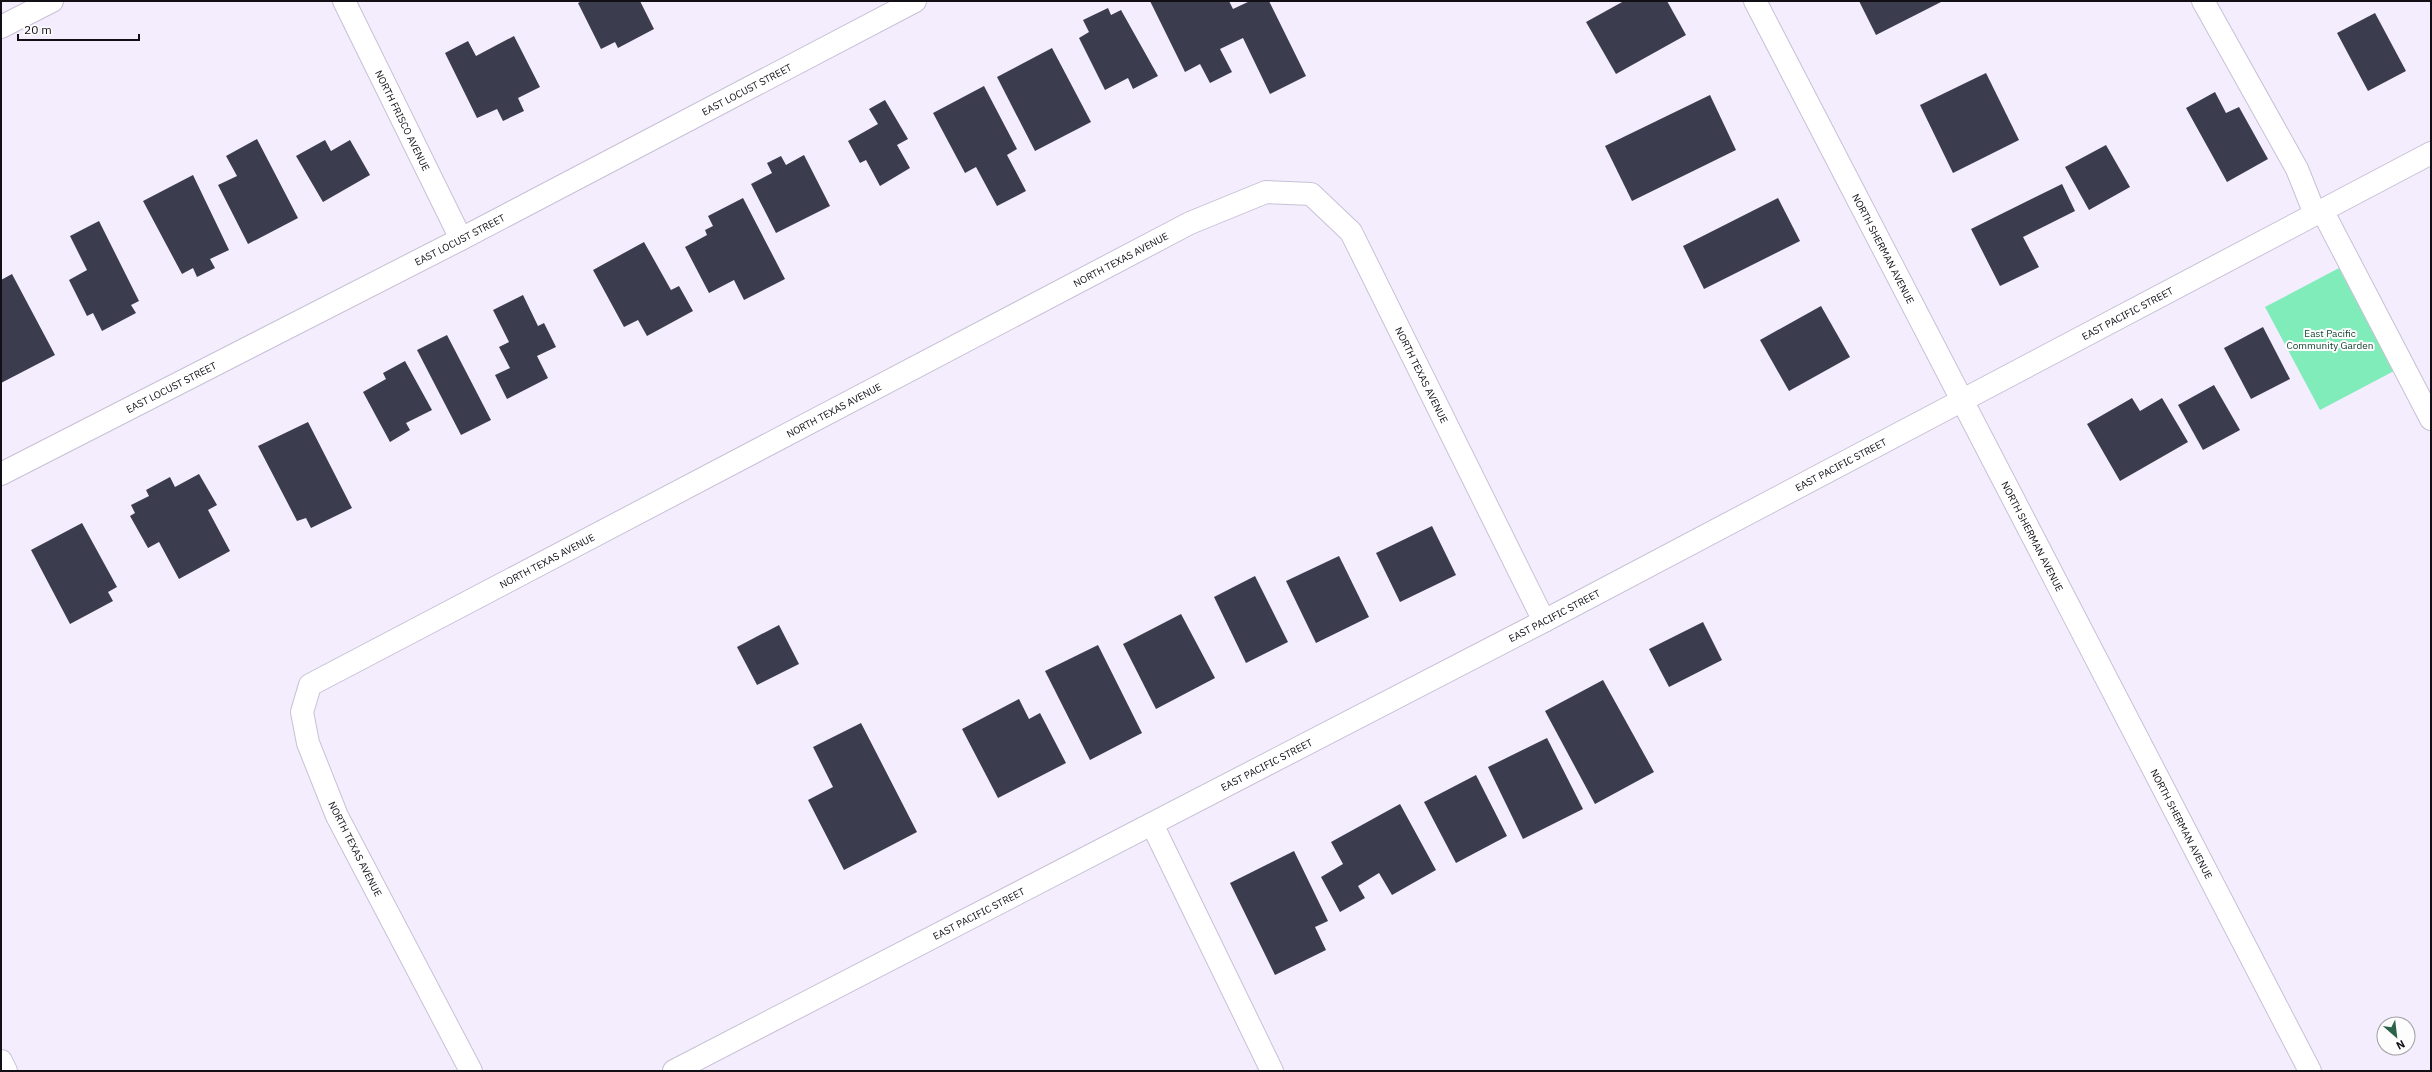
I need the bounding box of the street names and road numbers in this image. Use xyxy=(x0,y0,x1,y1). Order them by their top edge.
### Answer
street label: EAST LOCUST STREET xyxy=(699,60,794,118)
street label: NORTH FRISCO AVENUE xyxy=(372,68,433,173)
street label: NORTH SHERMAN AVENUE xyxy=(1850,191,1917,306)
street label: EAST LOCUST STREET xyxy=(412,211,507,268)
street label: NORTH TEXAS AVENUE xyxy=(1071,229,1171,290)
street label: EAST PACIFIC STREET xyxy=(2079,284,2176,343)
street label: NORTH TEXAS AVENUE xyxy=(1393,325,1451,425)
street label: EAST LOCUST STREET xyxy=(124,358,219,416)
street label: NORTH TEXAS AVENUE xyxy=(784,380,884,440)
street label: EAST PACIFIC STREET xyxy=(1793,435,1889,494)
street label: NORTH SHERMAN AVENUE xyxy=(1999,479,2067,594)
street label: NORTH TEXAS AVENUE xyxy=(497,530,597,591)
street label: EAST PACIFIC STREET xyxy=(1506,586,1602,645)
street label: EAST PACIFIC STREET xyxy=(1218,735,1315,794)
street label: NORTH SHERMAN AVENUE xyxy=(2148,767,2216,881)
street label: NORTH TEXAS AVENUE xyxy=(325,799,385,899)
street label: EAST PACIFIC STREET xyxy=(931,884,1027,943)

